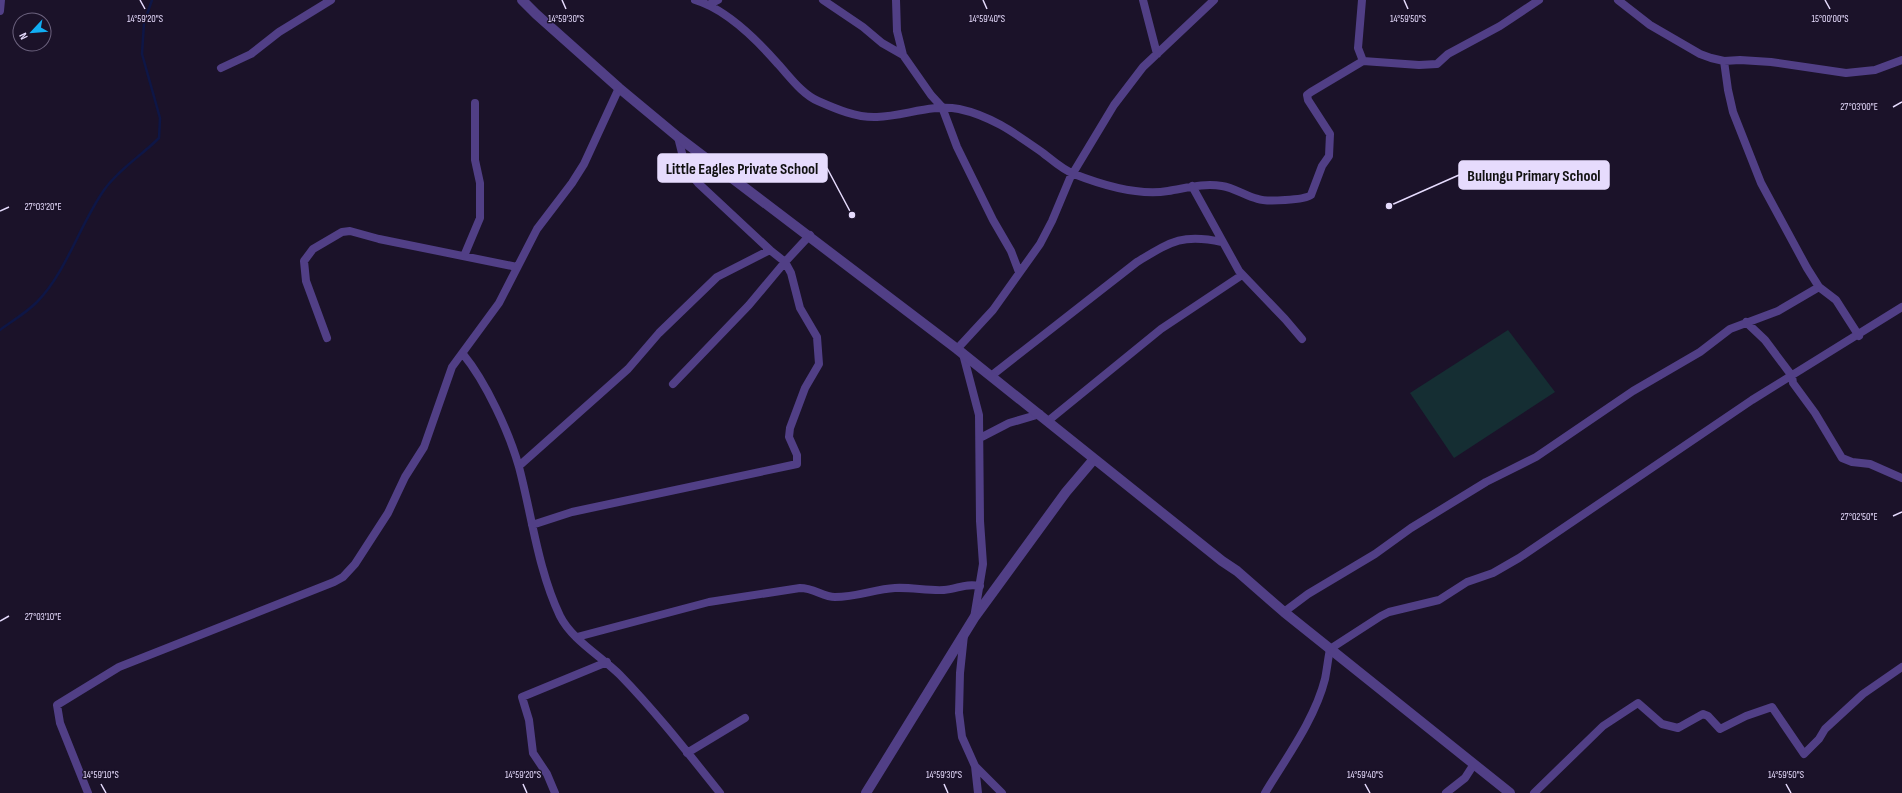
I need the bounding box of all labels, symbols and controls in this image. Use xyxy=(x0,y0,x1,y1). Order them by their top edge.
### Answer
north arrow xyxy=(12,12,52,52)
text: 14°59'20"S xyxy=(127,13,163,25)
text: 14°59'30"S xyxy=(548,13,584,25)
text: 14°59'40"S xyxy=(969,13,1005,25)
text: 14°59'50"S xyxy=(1390,13,1426,25)
text: 15°00'00"S xyxy=(1811,13,1849,25)
text: N xyxy=(16,31,31,42)
text: 27°03'00"E xyxy=(1840,101,1878,113)
callout: Little Eagles Private School xyxy=(658,154,827,182)
text: Little Eagles Private School xyxy=(666,160,818,179)
callout: Bulungu Primary School xyxy=(1459,161,1609,189)
text: Bulungu Primary School xyxy=(1467,167,1601,186)
text: 27°03'20"E xyxy=(24,201,62,213)
text: 27°02'50"E xyxy=(1840,511,1878,523)
text: 27°03'10"E xyxy=(25,611,61,623)
text: 14°59'10"S xyxy=(83,769,119,781)
text: 14°59'20"S xyxy=(505,769,541,781)
text: 14°59'30"S xyxy=(926,769,962,781)
text: 14°59'40"S xyxy=(1347,769,1383,781)
text: 14°59'50"S xyxy=(1768,769,1804,781)

